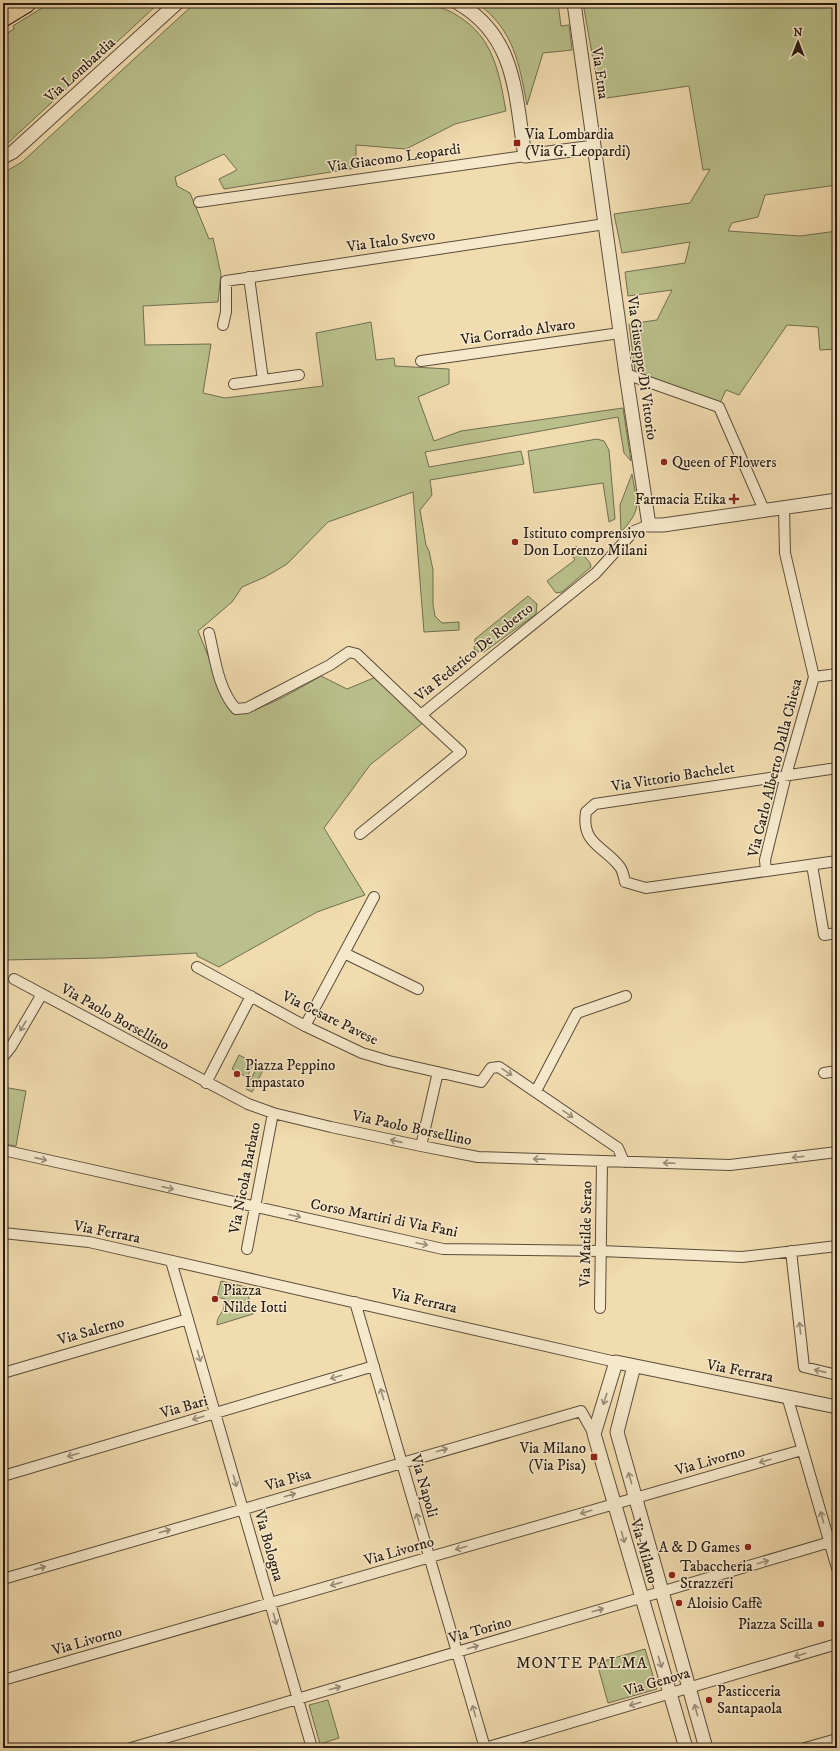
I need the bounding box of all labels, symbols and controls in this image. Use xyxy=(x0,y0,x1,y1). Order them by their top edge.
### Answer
north arrow xyxy=(778,22,818,62)
text: N xyxy=(793,26,803,40)
street label: Via Lombardia xyxy=(40,33,120,107)
street label: Via Etna xyxy=(587,45,613,101)
place label: Via Lombardia (Via G. Leopardi) xyxy=(524,125,631,161)
marker: Via Lombardia (Via G. Leopardi) xyxy=(512,138,522,148)
street label: Via Giacomo Leopardi xyxy=(325,139,462,177)
street label: Via Italo Svevo xyxy=(345,225,436,257)
street label: Via Giuseppe Di Vittorio xyxy=(622,294,662,441)
street label: Via Corrado Alvaro xyxy=(459,315,576,350)
place label: Queen of Flowers xyxy=(672,453,776,472)
marker: Queen of Flowers xyxy=(659,457,669,467)
place label: Farmacia Etika xyxy=(635,490,727,509)
marker: Farmacia Etika xyxy=(729,494,739,504)
place label: Istituto comprensivo Don Lorenzo Milani xyxy=(523,524,648,560)
marker: Istituto comprensivo Don Lorenzo Milani xyxy=(510,537,520,547)
street label: Via Federico De Roberto xyxy=(410,598,537,706)
street label: Via Carlo Alberto Dalla Chiesa xyxy=(743,676,807,860)
street label: Via Vittorio Bachelet xyxy=(609,758,736,796)
street label: Via Paolo Borsellino xyxy=(56,979,173,1055)
street label: Via Cesare Pavese xyxy=(278,986,381,1049)
one-way arrow xyxy=(19,1020,27,1032)
place label: Piazza Peppino Impastato xyxy=(245,1056,335,1092)
one-way arrow xyxy=(501,1068,512,1076)
marker: Piazza Peppino Impastato xyxy=(232,1069,242,1079)
street label: Via Paolo Borsellino xyxy=(350,1106,473,1150)
one-way arrow xyxy=(562,1110,573,1118)
street label: Via Nicola Barbato xyxy=(225,1121,265,1236)
one-way arrow xyxy=(390,1137,403,1145)
one-way arrow xyxy=(792,1153,805,1161)
one-way arrow xyxy=(34,1155,47,1163)
one-way arrow xyxy=(533,1155,546,1162)
one-way arrow xyxy=(663,1159,676,1167)
street label: Via Matilde Serao xyxy=(576,1181,596,1288)
one-way arrow xyxy=(161,1184,174,1192)
street label: Corso Martiri di Via Fani xyxy=(309,1194,459,1242)
one-way arrow xyxy=(288,1213,301,1221)
street label: Via Ferrara xyxy=(71,1216,142,1248)
one-way arrow xyxy=(415,1241,428,1249)
place label: Piazza Nilde Iotti xyxy=(223,1281,287,1317)
street label: Via Ferrara xyxy=(388,1284,460,1318)
marker: Piazza Nilde Iotti xyxy=(210,1294,220,1304)
street label: Via Salerno xyxy=(55,1312,126,1350)
one-way arrow xyxy=(796,1322,803,1335)
one-way arrow xyxy=(196,1349,203,1362)
street label: Via Ferrara xyxy=(704,1355,775,1387)
one-way arrow xyxy=(814,1366,827,1374)
one-way arrow xyxy=(330,1374,343,1381)
one-way arrow xyxy=(378,1388,385,1401)
street label: Via Bari xyxy=(157,1391,210,1423)
one-way arrow xyxy=(601,1393,609,1405)
one-way arrow xyxy=(192,1415,205,1422)
place label: Via Milano (Via Pisa) xyxy=(519,1439,586,1475)
street label: Via Livorno xyxy=(672,1442,747,1480)
one-way arrow xyxy=(435,1446,448,1454)
one-way arrow xyxy=(67,1452,80,1459)
street label: Via Napoli xyxy=(406,1452,442,1520)
marker: Via Milano (Via Pisa) xyxy=(589,1452,599,1462)
one-way arrow xyxy=(759,1457,772,1465)
street label: Via Pisa xyxy=(262,1464,314,1496)
one-way arrow xyxy=(626,1471,633,1484)
one-way arrow xyxy=(232,1474,239,1487)
one-way arrow xyxy=(283,1491,296,1498)
street label: Via Bologna xyxy=(250,1507,288,1584)
one-way arrow xyxy=(580,1509,593,1516)
one-way arrow xyxy=(818,1511,825,1524)
one-way arrow xyxy=(414,1512,421,1525)
street label: Via Milano xyxy=(625,1516,662,1586)
one-way arrow xyxy=(158,1527,171,1534)
one-way arrow xyxy=(620,1531,627,1544)
street label: Via Livorno xyxy=(361,1532,436,1570)
place label: A & D Games xyxy=(659,1538,740,1557)
marker: A & D Games xyxy=(743,1542,753,1552)
one-way arrow xyxy=(455,1545,468,1552)
place label: Tabaccheria Strazzeri xyxy=(680,1557,753,1593)
one-way arrow xyxy=(756,1558,769,1565)
one-way arrow xyxy=(34,1564,47,1571)
marker: Tabaccheria Strazzeri xyxy=(667,1570,677,1580)
one-way arrow xyxy=(330,1581,343,1588)
place label: Aloisio Caffè xyxy=(687,1594,762,1613)
marker: Aloisio Caffè xyxy=(674,1598,684,1608)
one-way arrow xyxy=(591,1606,604,1613)
street label: Via Torino xyxy=(445,1612,514,1648)
one-way arrow xyxy=(272,1613,279,1626)
place label: Piazza Scilla xyxy=(738,1615,814,1634)
marker: Piazza Scilla xyxy=(816,1619,826,1629)
street label: Via Livorno xyxy=(49,1622,124,1660)
one-way arrow xyxy=(467,1643,480,1650)
one-way arrow xyxy=(793,1652,806,1659)
district label: MONTE PALMA xyxy=(516,1653,648,1673)
one-way arrow xyxy=(657,1655,664,1668)
street label: Via Genova xyxy=(621,1663,693,1701)
place label: Pasticceria Santapaola xyxy=(717,1682,783,1718)
one-way arrow xyxy=(329,1684,342,1691)
marker: Pasticceria Santapaola xyxy=(704,1695,714,1705)
one-way arrow xyxy=(628,1701,641,1708)
one-way arrow xyxy=(470,1704,477,1717)
one-way arrow xyxy=(692,1704,699,1717)

